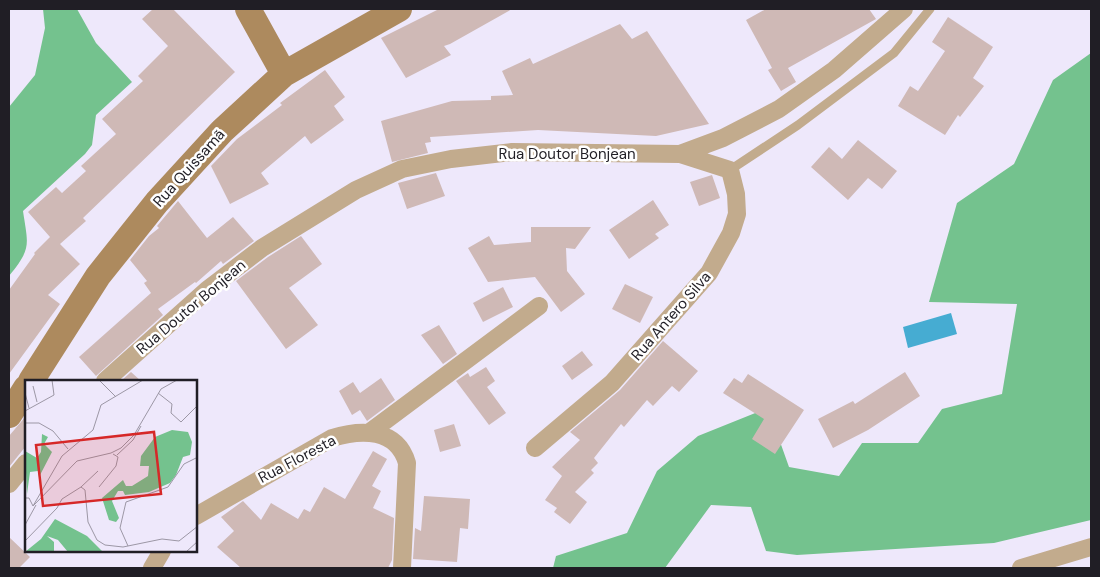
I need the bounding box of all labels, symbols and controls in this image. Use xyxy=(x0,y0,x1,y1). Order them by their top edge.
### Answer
street label: Rua Quissamã xyxy=(149,125,229,211)
street label: Rua Doutor Bonjean xyxy=(498,144,636,164)
street label: Rua Doutor Bonjean xyxy=(132,255,250,359)
street label: Rua Antero Silva xyxy=(627,267,715,365)
inset map xyxy=(25,380,198,552)
street label: Rua Floresta xyxy=(255,430,339,488)

